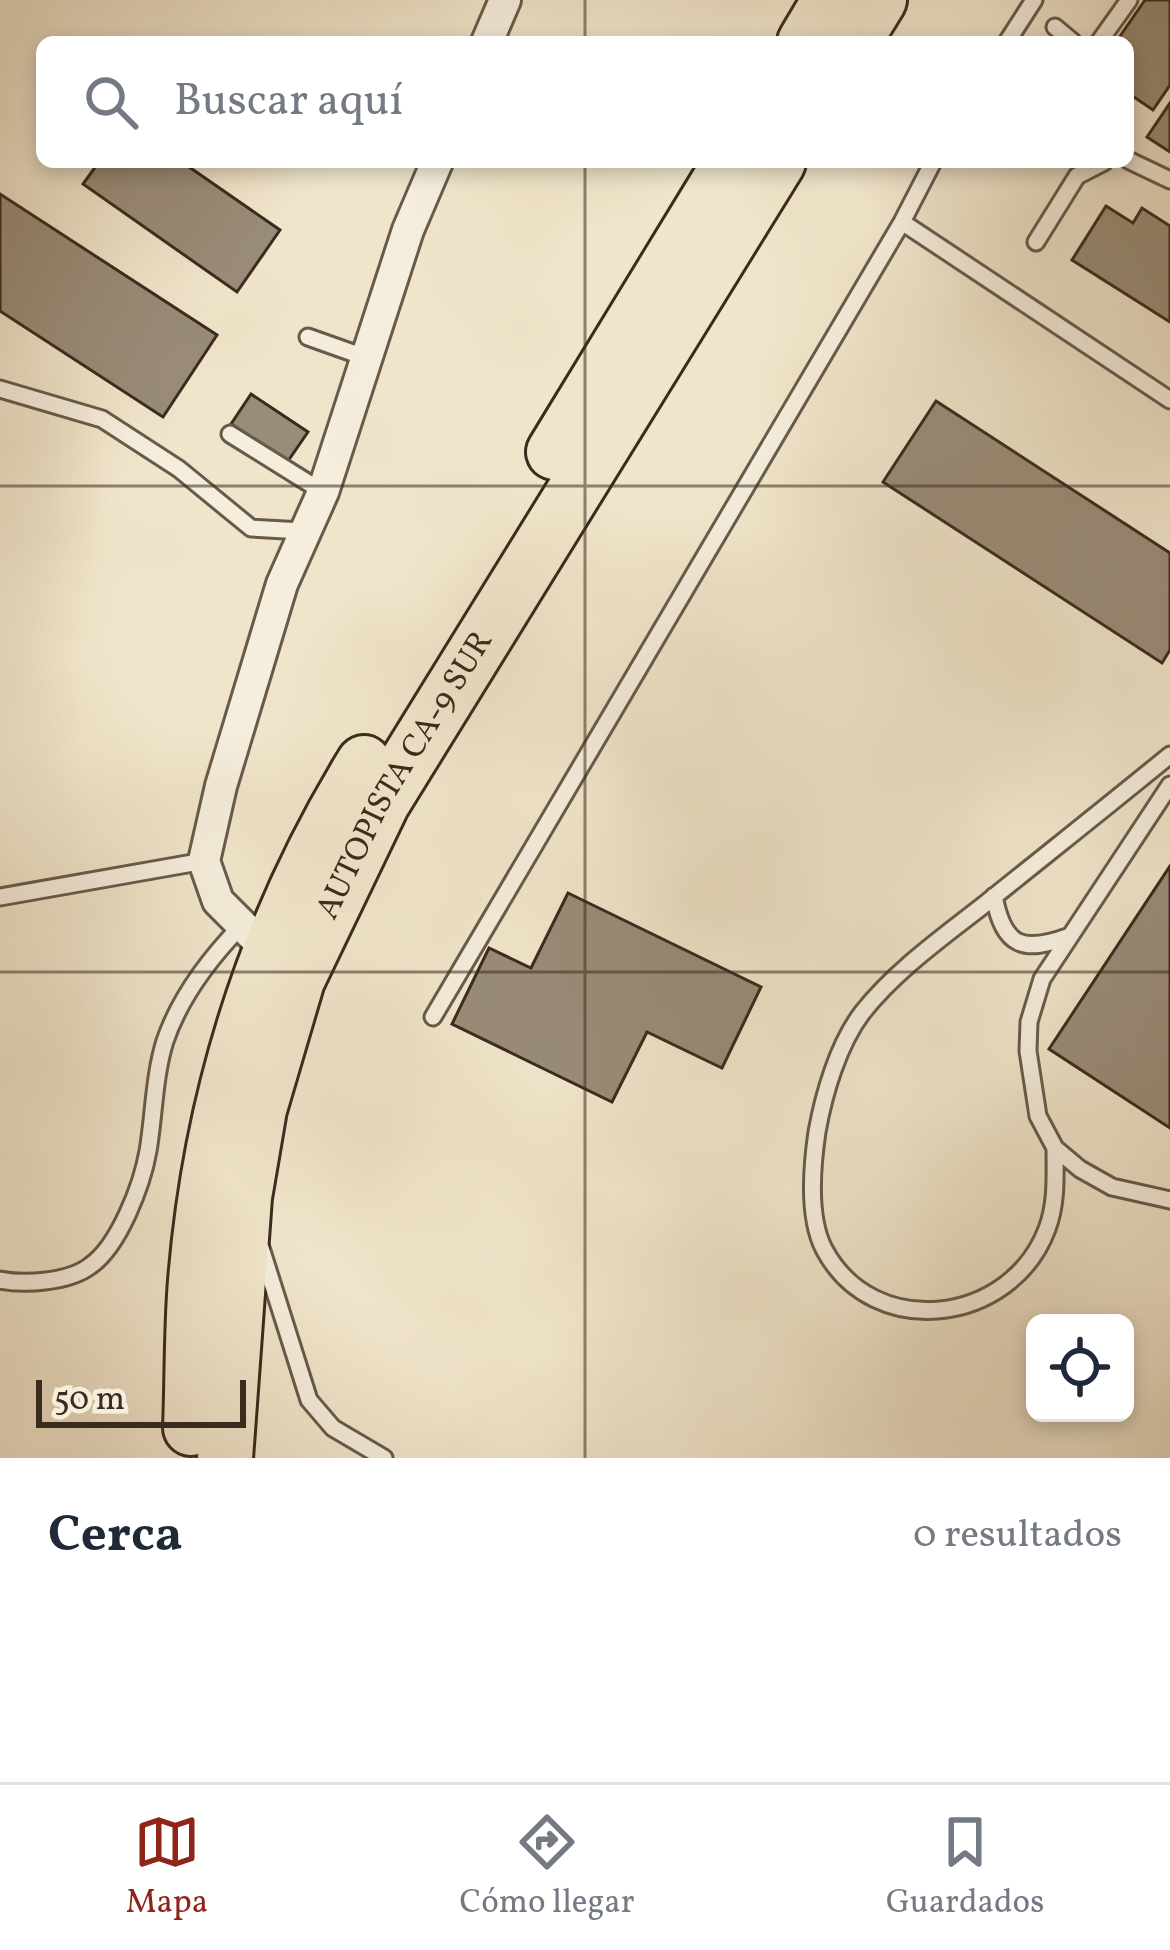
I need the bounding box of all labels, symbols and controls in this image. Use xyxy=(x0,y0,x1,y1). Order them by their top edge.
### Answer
search box xyxy=(36,36,1134,168)
icon: search xyxy=(78,69,144,135)
text: Buscar aquí xyxy=(174,71,403,134)
street label: AUTOPISTA CA-9 SUR xyxy=(306,623,506,928)
map controls xyxy=(1026,1314,1134,1422)
button: locate xyxy=(1026,1314,1134,1422)
scale bar xyxy=(36,1374,246,1427)
text: 50 m xyxy=(54,1378,125,1424)
text: Cerca xyxy=(48,1501,183,1572)
text: 0 resultados xyxy=(913,1509,1122,1563)
tab: Mapa xyxy=(126,1809,208,1927)
tab: Cómo llegar xyxy=(460,1809,635,1927)
tab: Guardados xyxy=(886,1809,1044,1927)

